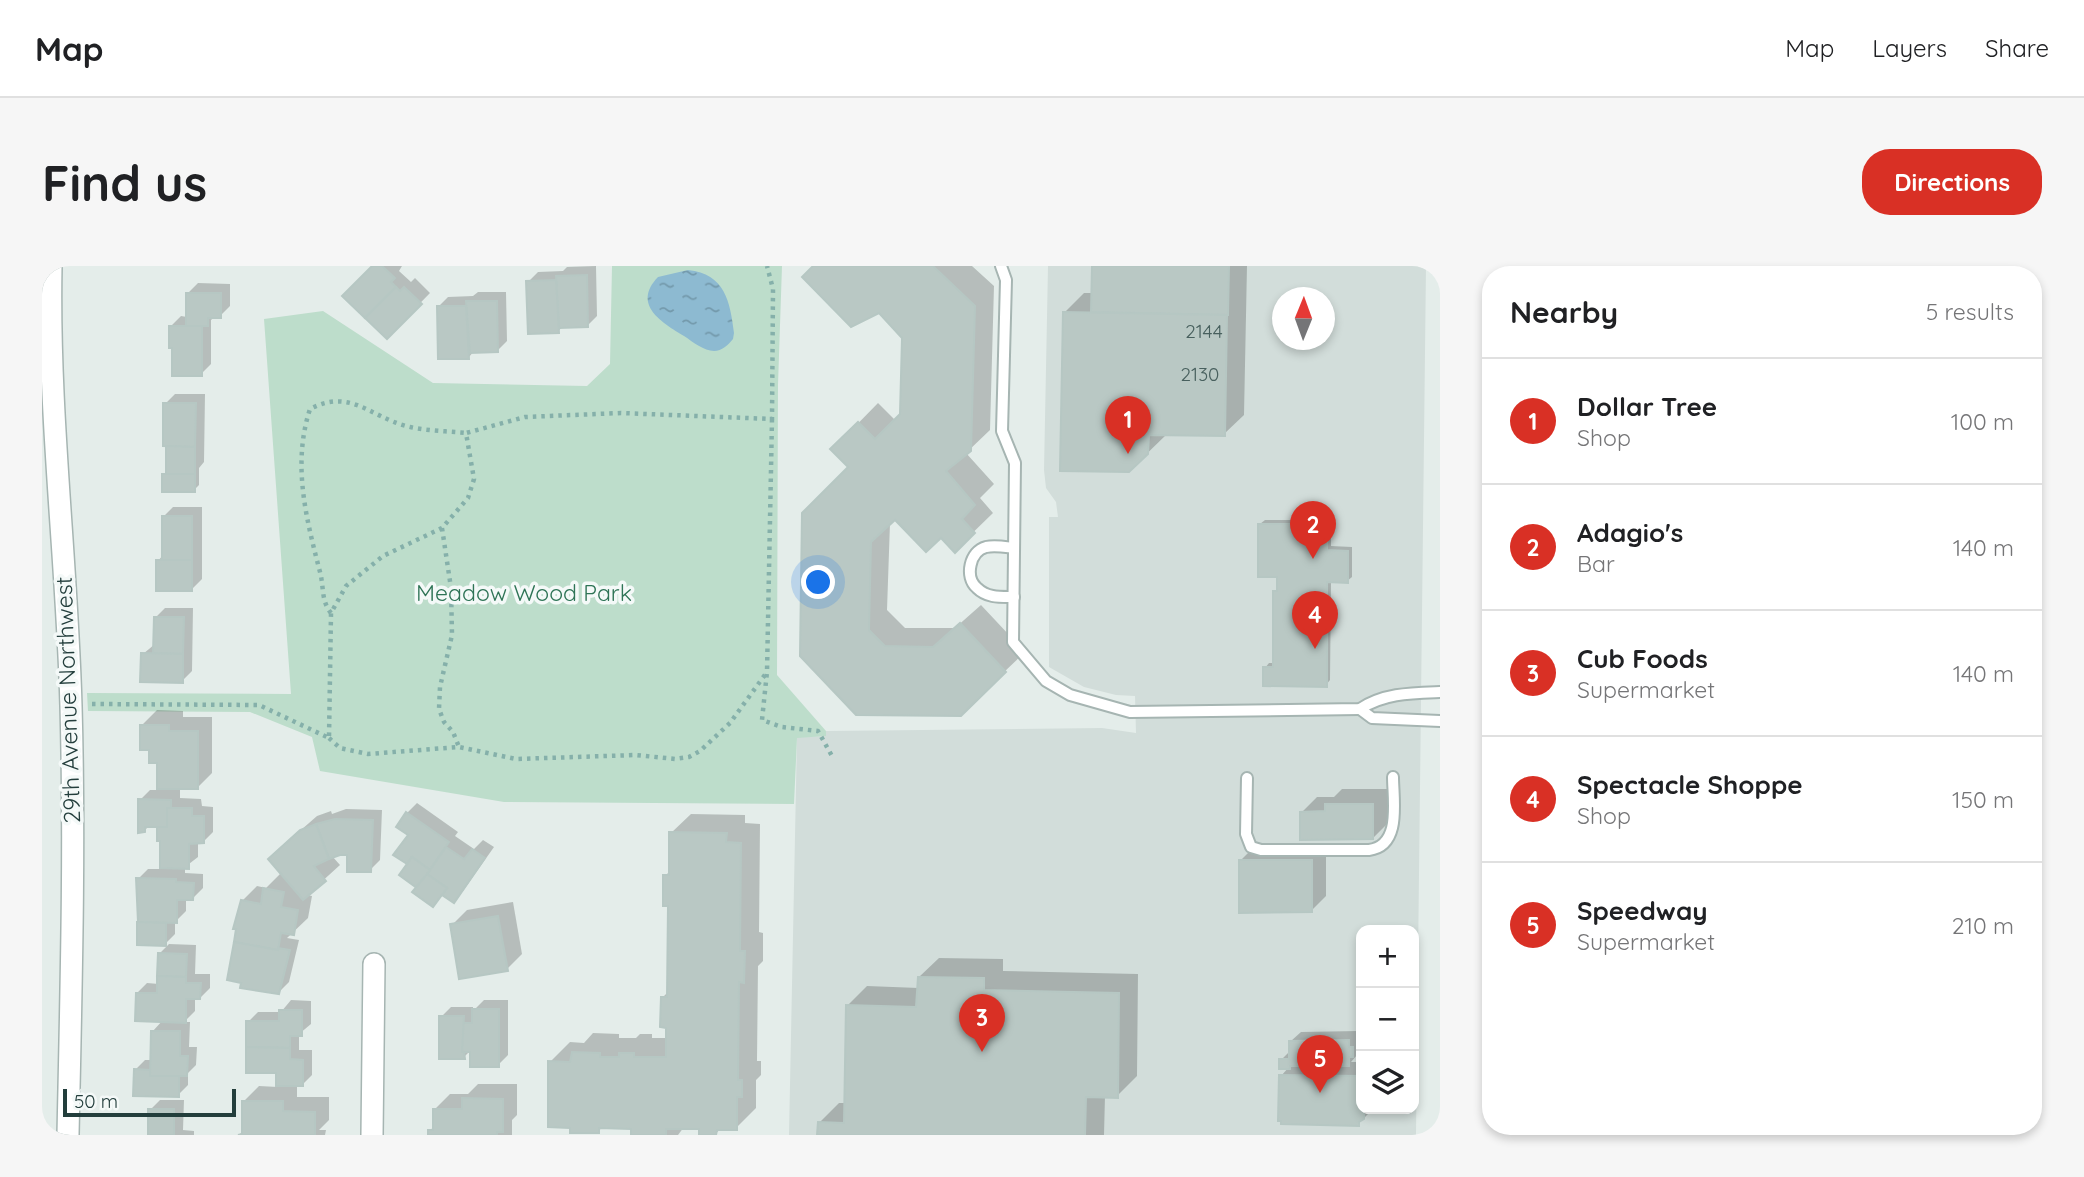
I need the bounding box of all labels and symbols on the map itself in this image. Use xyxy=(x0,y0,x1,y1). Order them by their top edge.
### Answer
north arrow xyxy=(1272,287,1335,350)
house number: 2144 xyxy=(1185,319,1223,343)
house number: 2130 xyxy=(1181,362,1219,386)
pin: 1 xyxy=(1105,396,1151,454)
pin: 2 xyxy=(1290,501,1336,559)
your location xyxy=(801,565,835,599)
street label: 29th Avenue Northwest xyxy=(49,576,86,824)
park label: Meadow Wood Park xyxy=(416,578,632,607)
pin: 4 xyxy=(1292,591,1338,649)
pin: 3 xyxy=(959,994,1005,1052)
pin: 5 xyxy=(1297,1035,1343,1093)
scale bar xyxy=(63,1086,236,1118)

